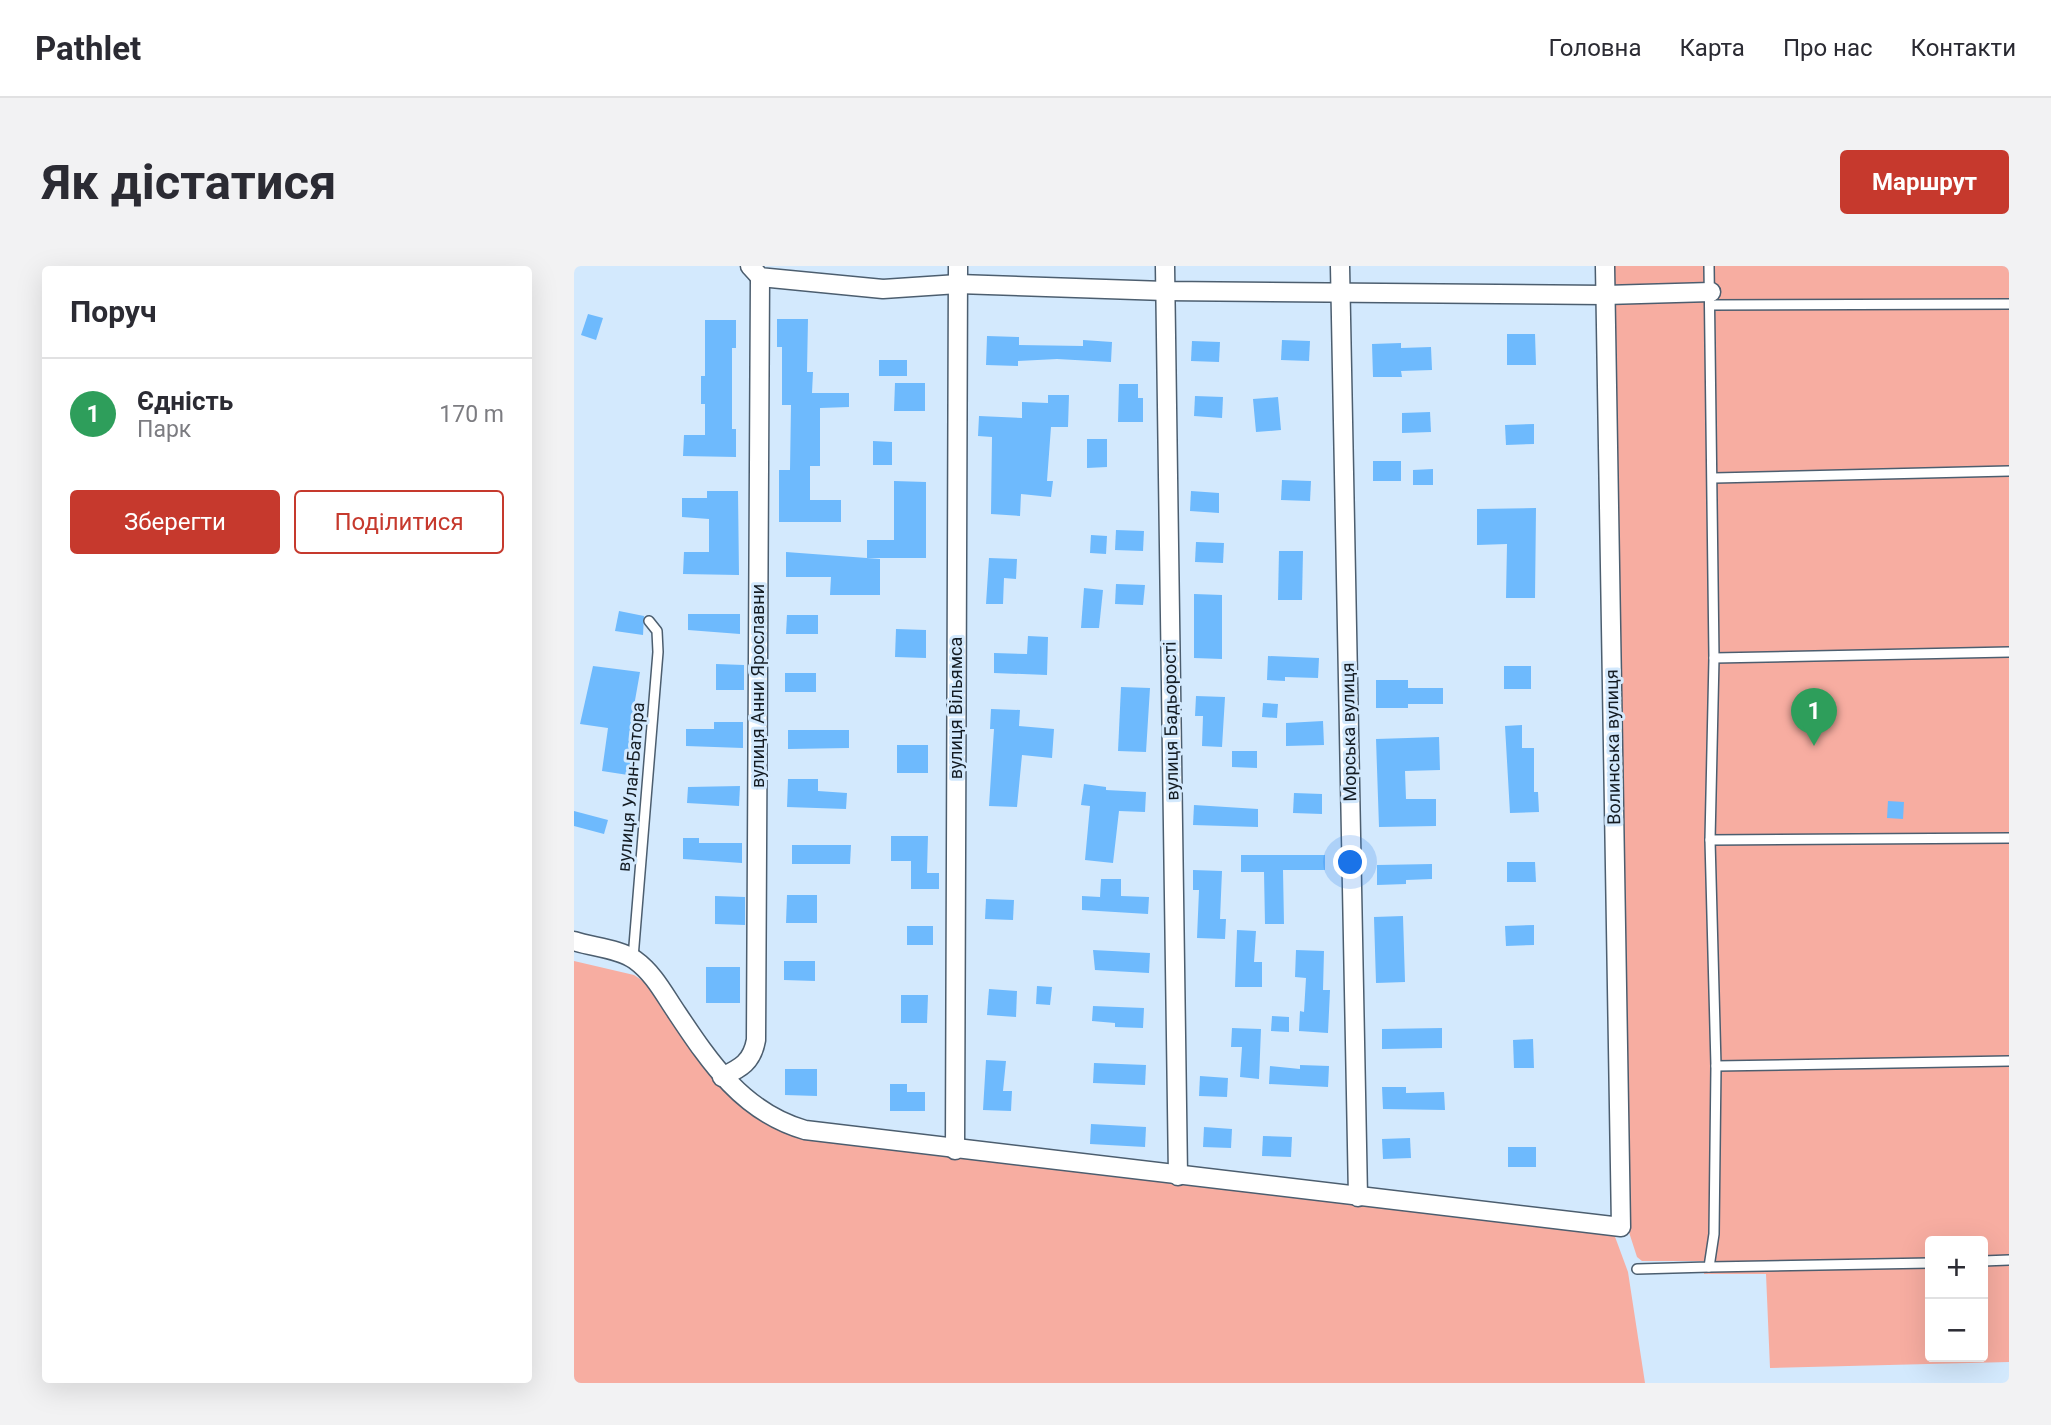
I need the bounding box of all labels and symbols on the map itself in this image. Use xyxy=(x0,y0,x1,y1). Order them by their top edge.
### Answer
street label: вулиця Анни Ярославни xyxy=(747,584,768,788)
street label: вулиця Вільямса xyxy=(945,637,966,779)
street label: вулиця Бадьорості xyxy=(1159,641,1182,801)
street label: Морська вулиця xyxy=(1337,662,1360,802)
street label: Волинська вулиця xyxy=(1601,669,1624,825)
pin: 1 xyxy=(1791,688,1837,746)
street label: вулиця Улан-Батора xyxy=(613,701,648,873)
your location xyxy=(1333,845,1367,879)

